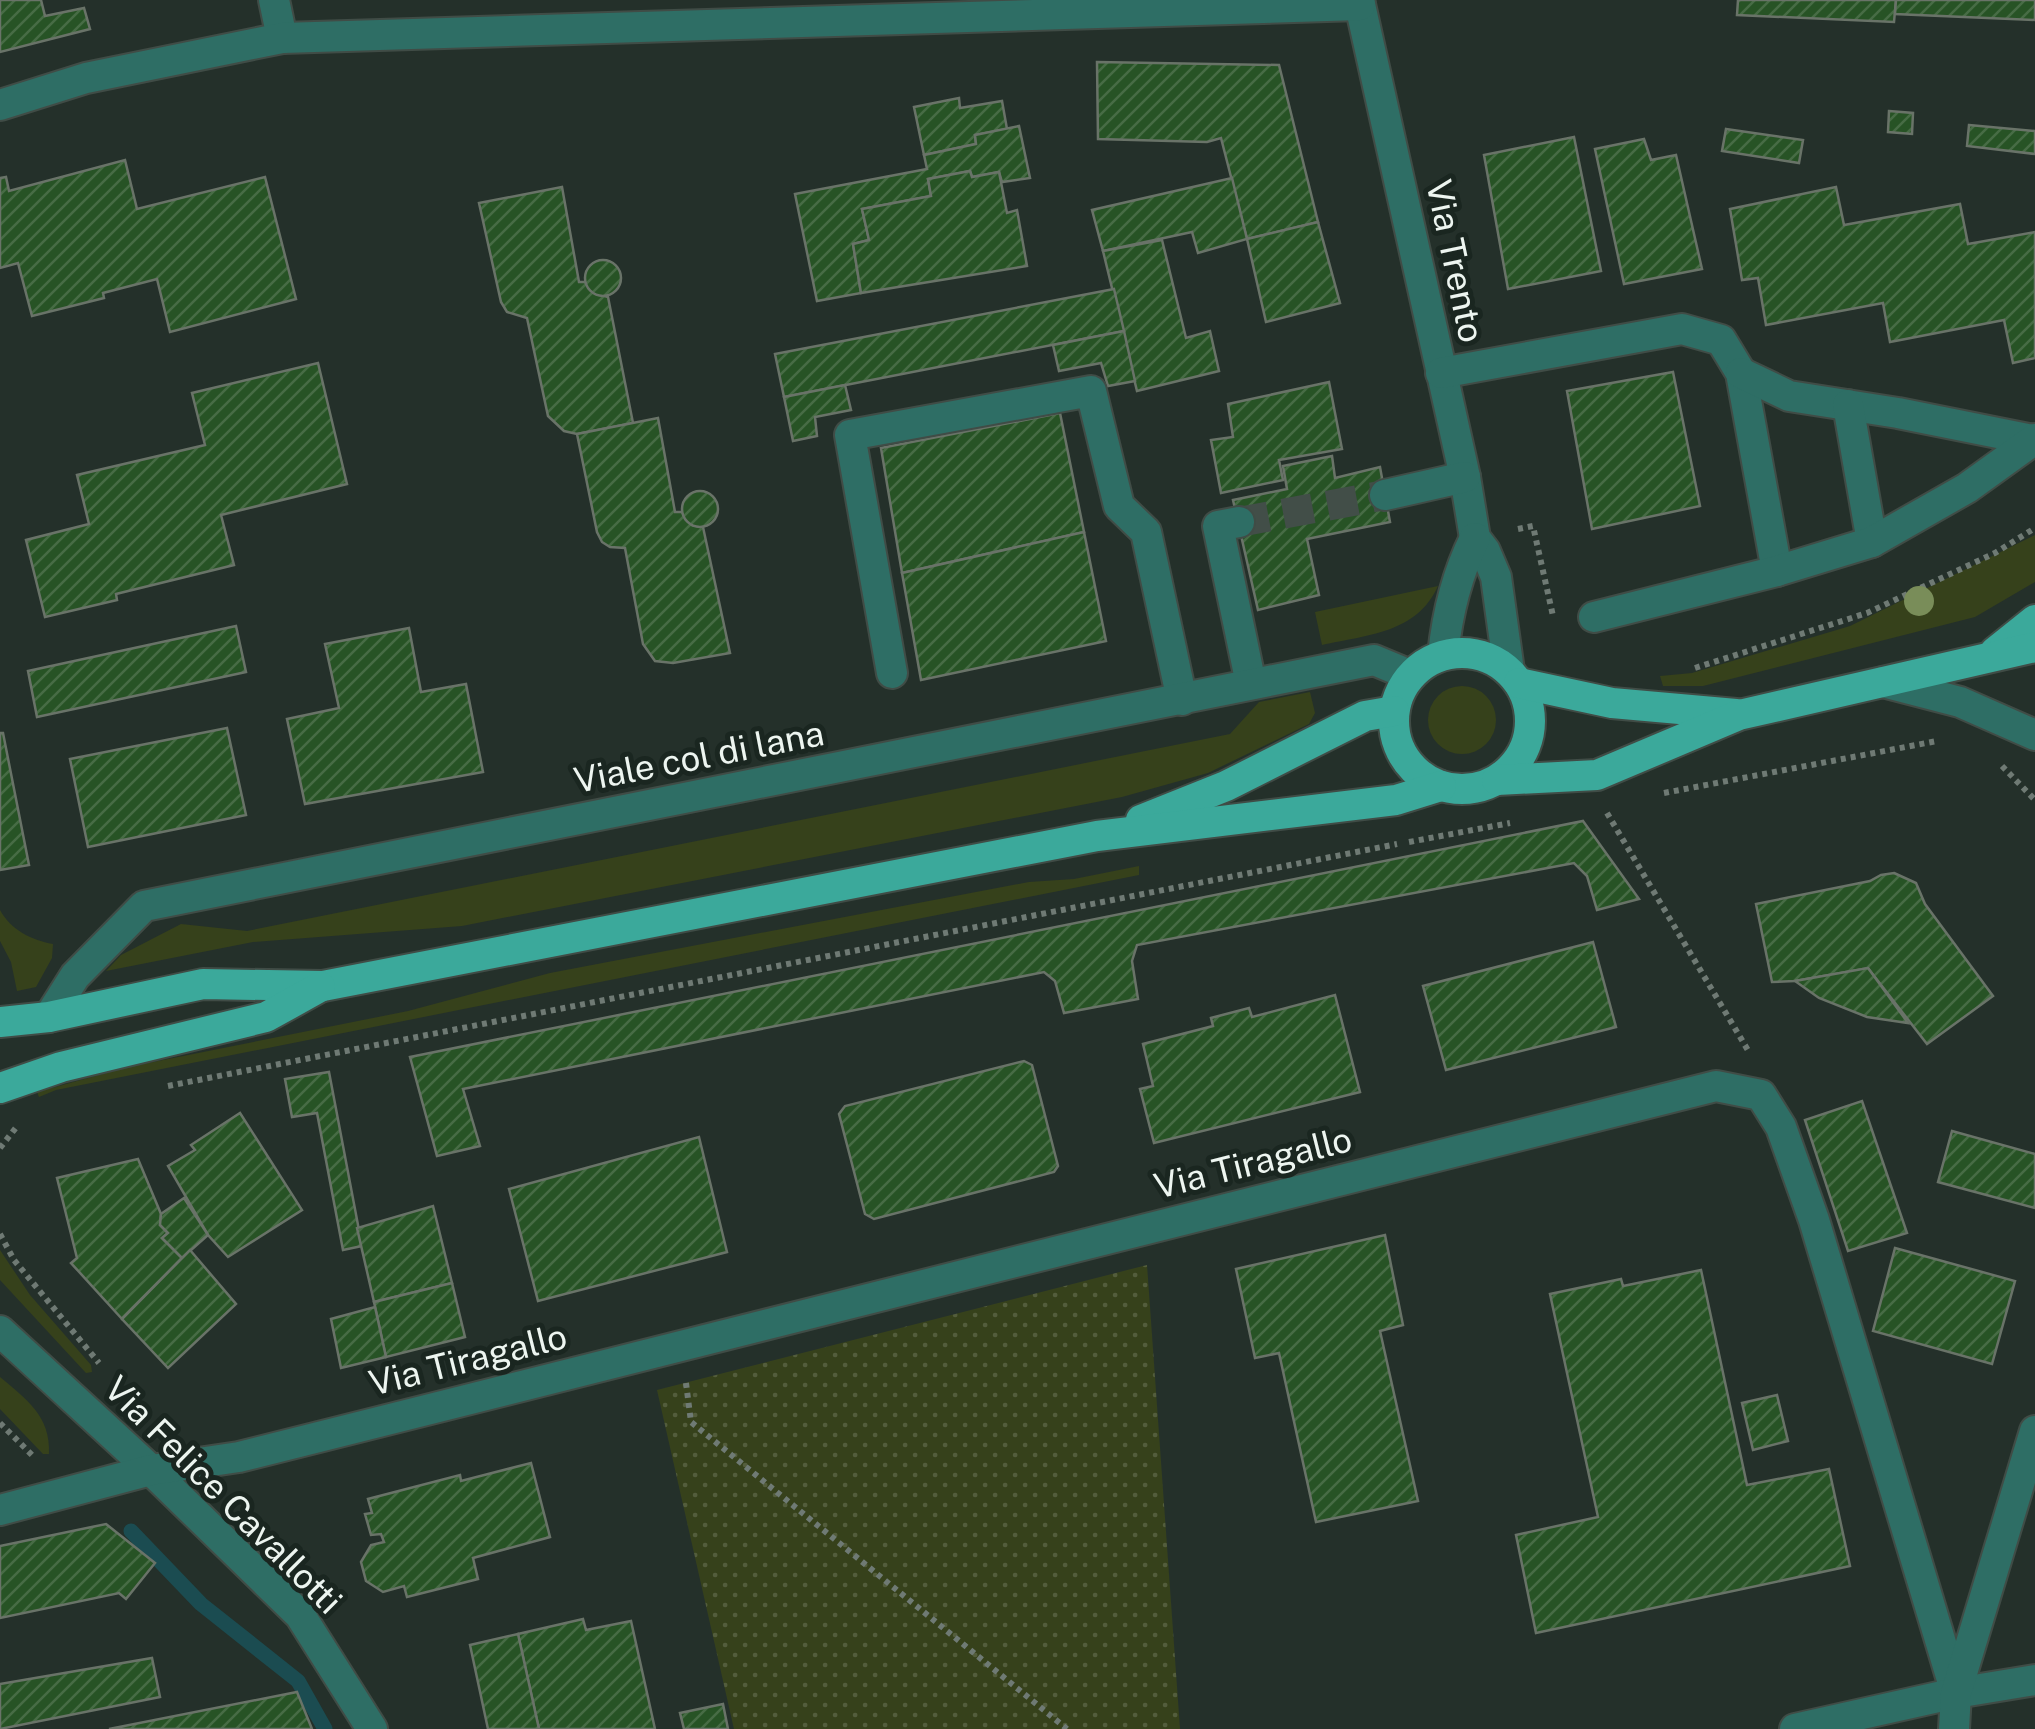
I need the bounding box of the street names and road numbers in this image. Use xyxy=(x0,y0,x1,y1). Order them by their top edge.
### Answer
street label: Via Trento xyxy=(1418,176,1493,346)
street label: Viale col di lana xyxy=(570,712,827,801)
street label: Via Tiragallo xyxy=(1150,1118,1356,1207)
street label: Via Tiragallo xyxy=(365,1315,571,1404)
street label: Via Felice Cavallotti xyxy=(96,1368,350,1622)

